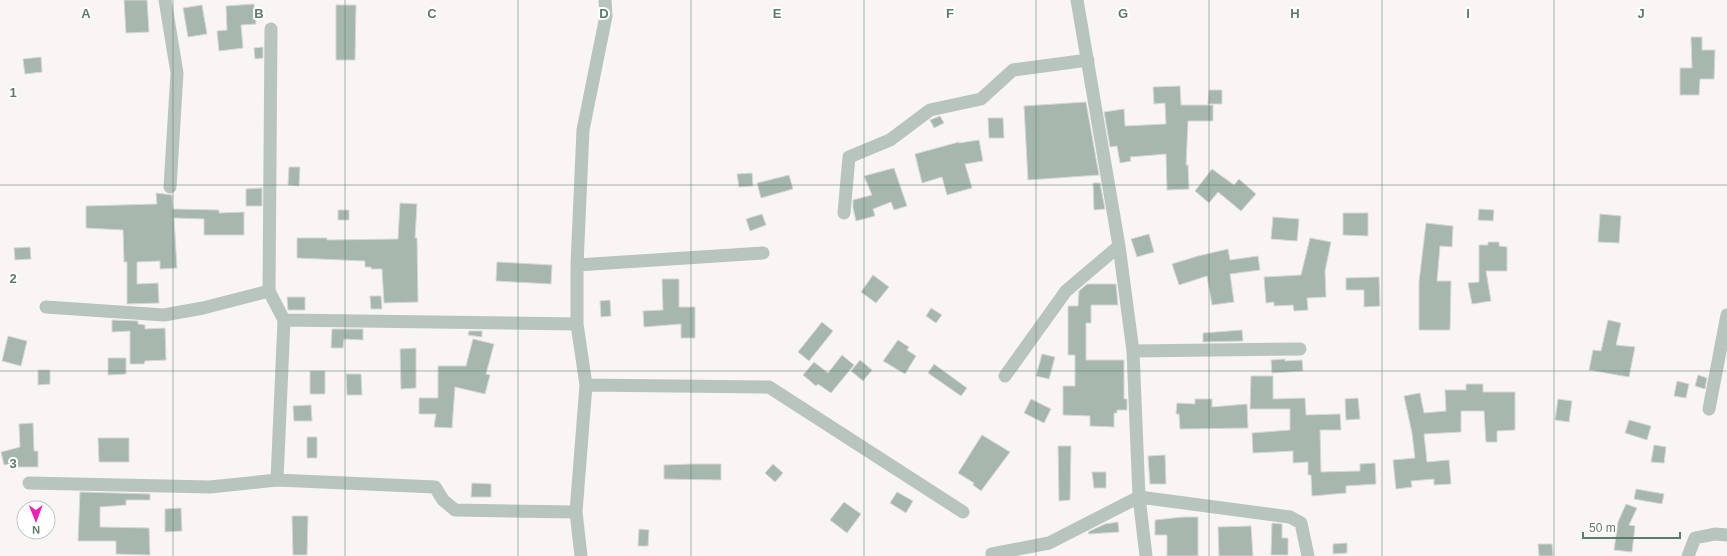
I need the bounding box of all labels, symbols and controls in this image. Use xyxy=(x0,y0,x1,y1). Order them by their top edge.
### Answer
text: A xyxy=(81,6,91,21)
text: B xyxy=(254,6,264,21)
text: C xyxy=(427,6,437,21)
text: D xyxy=(599,6,609,21)
text: E xyxy=(773,6,782,21)
text: F xyxy=(946,6,954,21)
text: G xyxy=(1118,6,1128,21)
text: H xyxy=(1290,6,1300,21)
text: I xyxy=(1466,6,1470,21)
text: J xyxy=(1637,6,1645,21)
text: 1 xyxy=(9,85,17,100)
text: 2 xyxy=(9,271,17,286)
text: 3 xyxy=(9,456,17,471)
north arrow xyxy=(16,500,56,540)
scale bar xyxy=(1583,514,1680,540)
text: 50 m xyxy=(1589,521,1616,535)
text: N xyxy=(32,524,40,536)

